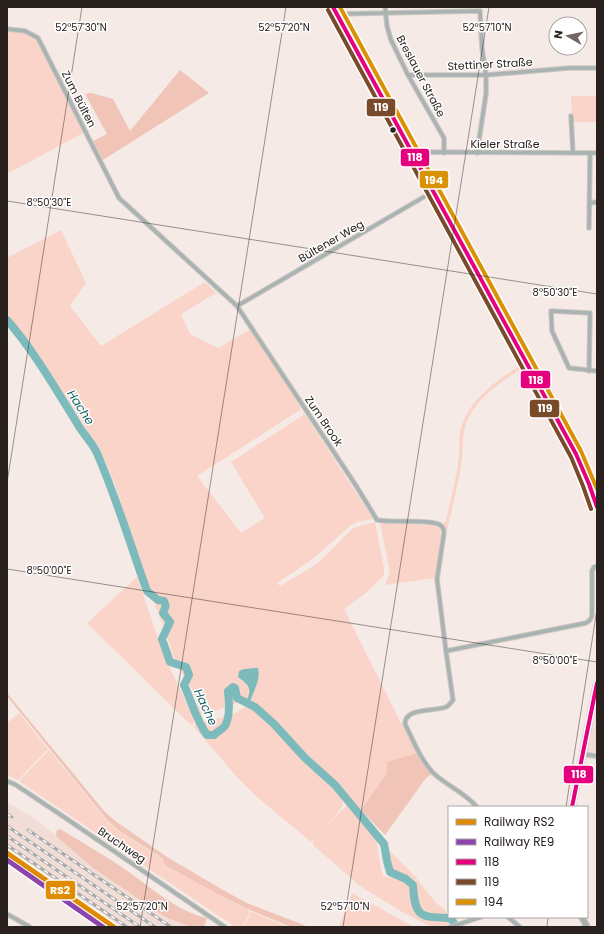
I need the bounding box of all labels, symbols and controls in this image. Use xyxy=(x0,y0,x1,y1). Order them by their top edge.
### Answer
north arrow xyxy=(548,16,588,56)
text: 52°57'30"N xyxy=(55,20,107,35)
text: 52°57'20"N xyxy=(258,20,310,35)
text: 52°57'10"N xyxy=(463,20,511,35)
text: N xyxy=(550,29,567,40)
street label: Breslauer Straße xyxy=(393,32,449,120)
street label: Stettiner Straße xyxy=(447,54,533,74)
street label: Zum Bülten xyxy=(58,68,100,130)
line badge: 119 xyxy=(366,98,396,117)
text: 119 xyxy=(373,99,389,115)
unlabelled marker xyxy=(388,125,398,135)
street label: Kieler Straße xyxy=(471,136,540,152)
line badge: 118 xyxy=(400,148,430,167)
text: 118 xyxy=(407,149,423,165)
line badge: 194 xyxy=(419,170,449,189)
text: 194 xyxy=(425,172,444,188)
text: 8°50'30"E xyxy=(27,195,71,210)
street label: Bültener Weg xyxy=(295,216,367,266)
text: 8°50'30"E xyxy=(533,285,577,300)
line badge: 118 xyxy=(520,370,551,389)
text: 118 xyxy=(528,372,544,388)
water label: Hache xyxy=(63,386,99,428)
street label: Zum Brook xyxy=(301,393,347,450)
line badge: 119 xyxy=(529,399,560,418)
text: 119 xyxy=(537,400,553,416)
text: 8°50'00"E xyxy=(26,563,72,578)
text: 8°50'00"E xyxy=(532,653,578,668)
water label: Hache xyxy=(190,686,222,729)
line badge: 118 xyxy=(563,765,594,784)
text: 118 xyxy=(571,766,587,782)
legend xyxy=(448,806,588,918)
text: Railway RS2 xyxy=(484,813,555,830)
street label: Bruchweg xyxy=(95,823,149,867)
text: Railway RE9 xyxy=(484,833,554,850)
text: 118 xyxy=(484,853,499,870)
text: 119 xyxy=(484,873,499,890)
line badge: RS2 xyxy=(45,880,76,900)
text: RS2 xyxy=(50,882,70,898)
text: 194 xyxy=(484,893,503,910)
text: 52°57'20"N xyxy=(116,899,168,914)
text: 52°57'10"N xyxy=(321,899,369,914)

